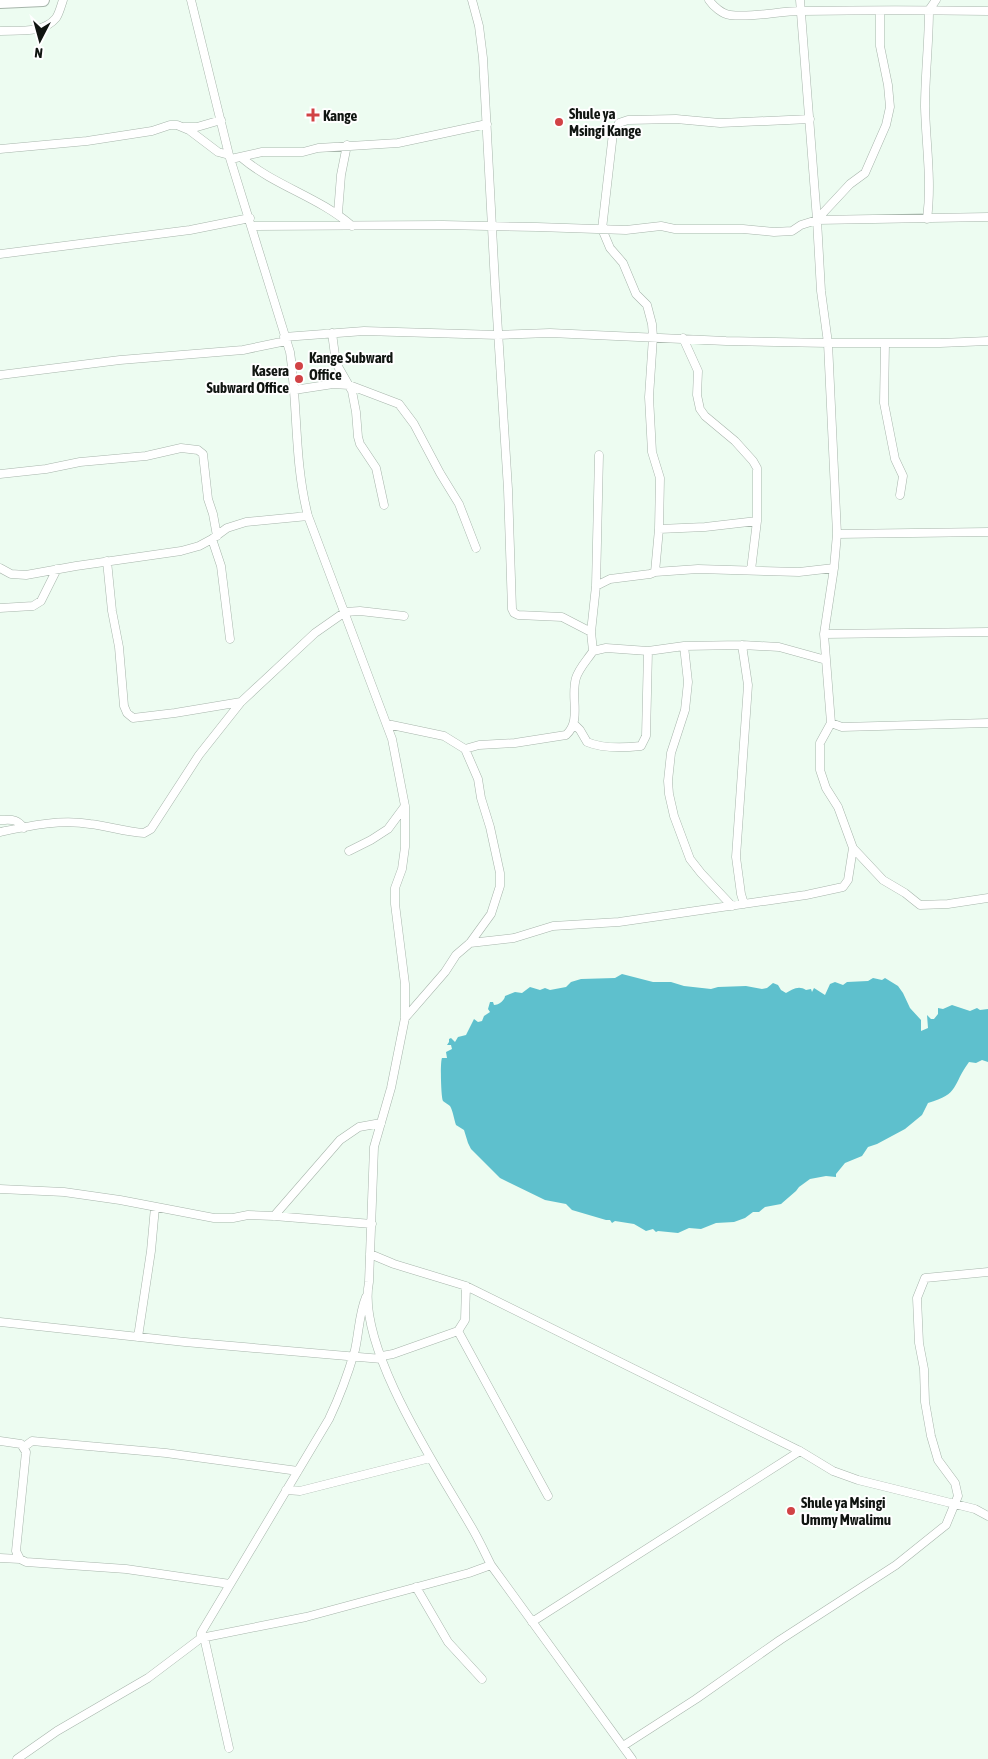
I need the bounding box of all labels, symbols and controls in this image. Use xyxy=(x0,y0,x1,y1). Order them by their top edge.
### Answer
north arrow xyxy=(15,15,65,65)
text: N xyxy=(34,45,44,61)
place label: Shule ya Msingi Kange xyxy=(569,105,641,139)
place label: Kange xyxy=(323,107,357,124)
marker: Kange xyxy=(307,109,319,121)
marker: Shule ya Msingi Kange xyxy=(553,116,565,128)
place label: Kange Subward Office xyxy=(309,349,393,383)
marker: Kange Subward Office xyxy=(293,360,305,372)
place label: Kasera Subward Office xyxy=(206,362,289,396)
marker: Kasera Subward Office xyxy=(293,373,305,385)
place label: Shule ya Msingi Ummy Mwalimu xyxy=(801,1494,891,1528)
marker: Shule ya Msingi Ummy Mwalimu xyxy=(785,1505,797,1517)

